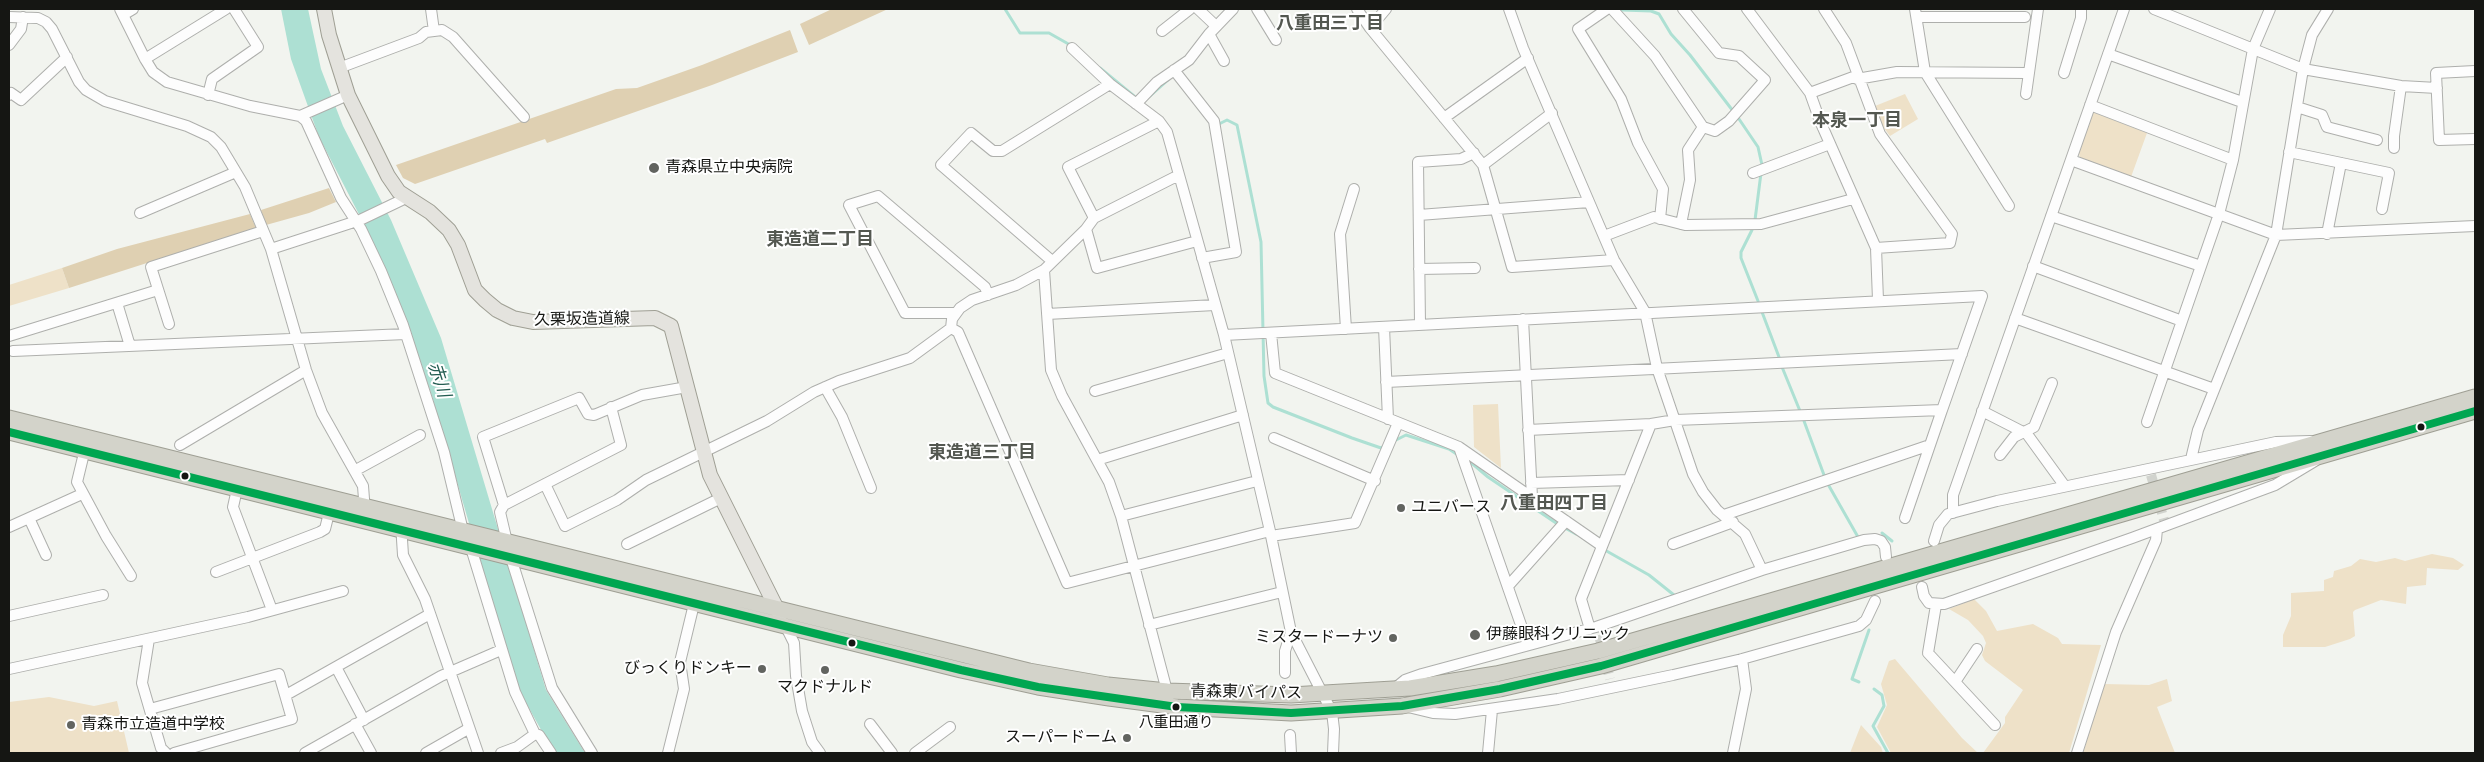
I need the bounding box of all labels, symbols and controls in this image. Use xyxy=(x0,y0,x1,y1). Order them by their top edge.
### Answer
district label: 八重田三丁目 xyxy=(1276,13,1384,35)
district label: 本泉一丁目 xyxy=(1812,110,1902,132)
place label: 青森県立中央病院 xyxy=(665,158,793,178)
marker: 青森県立中央病院 xyxy=(647,161,661,175)
district label: 東造道二丁目 xyxy=(766,229,874,251)
street label: 久栗坂造道線 xyxy=(534,310,630,330)
water label: 赤川 xyxy=(422,360,454,400)
unlabelled marker xyxy=(2416,422,2426,432)
district label: 東造道三丁目 xyxy=(928,442,1036,464)
unlabelled marker xyxy=(180,471,190,481)
district label: 八重田四丁目 xyxy=(1500,493,1608,515)
place label: ユニバース xyxy=(1411,498,1491,518)
marker: ユニバース xyxy=(1395,502,1407,514)
place label: 伊藤眼科クリニック xyxy=(1486,625,1630,645)
place label: ミスタードーナツ xyxy=(1255,628,1383,648)
marker: 伊藤眼科クリニック xyxy=(1468,628,1482,642)
marker: ミスタードーナツ xyxy=(1387,632,1399,644)
unlabelled marker xyxy=(847,638,857,648)
place label: びっくりドンキー xyxy=(624,659,752,679)
marker: びっくりドンキー xyxy=(756,663,768,675)
marker: マクドナルド xyxy=(819,664,831,676)
place label: マクドナルド xyxy=(777,678,873,698)
street label: 青森東バイパス xyxy=(1190,682,1302,704)
marker: 八重田通り xyxy=(1171,702,1181,712)
place label: 八重田通り xyxy=(1139,714,1213,732)
place label: 青森市立造道中学校 xyxy=(81,715,225,735)
marker: 青森市立造道中学校 xyxy=(65,719,77,731)
place label: スーパードーム xyxy=(1005,728,1117,748)
marker: スーパードーム xyxy=(1121,732,1133,744)

